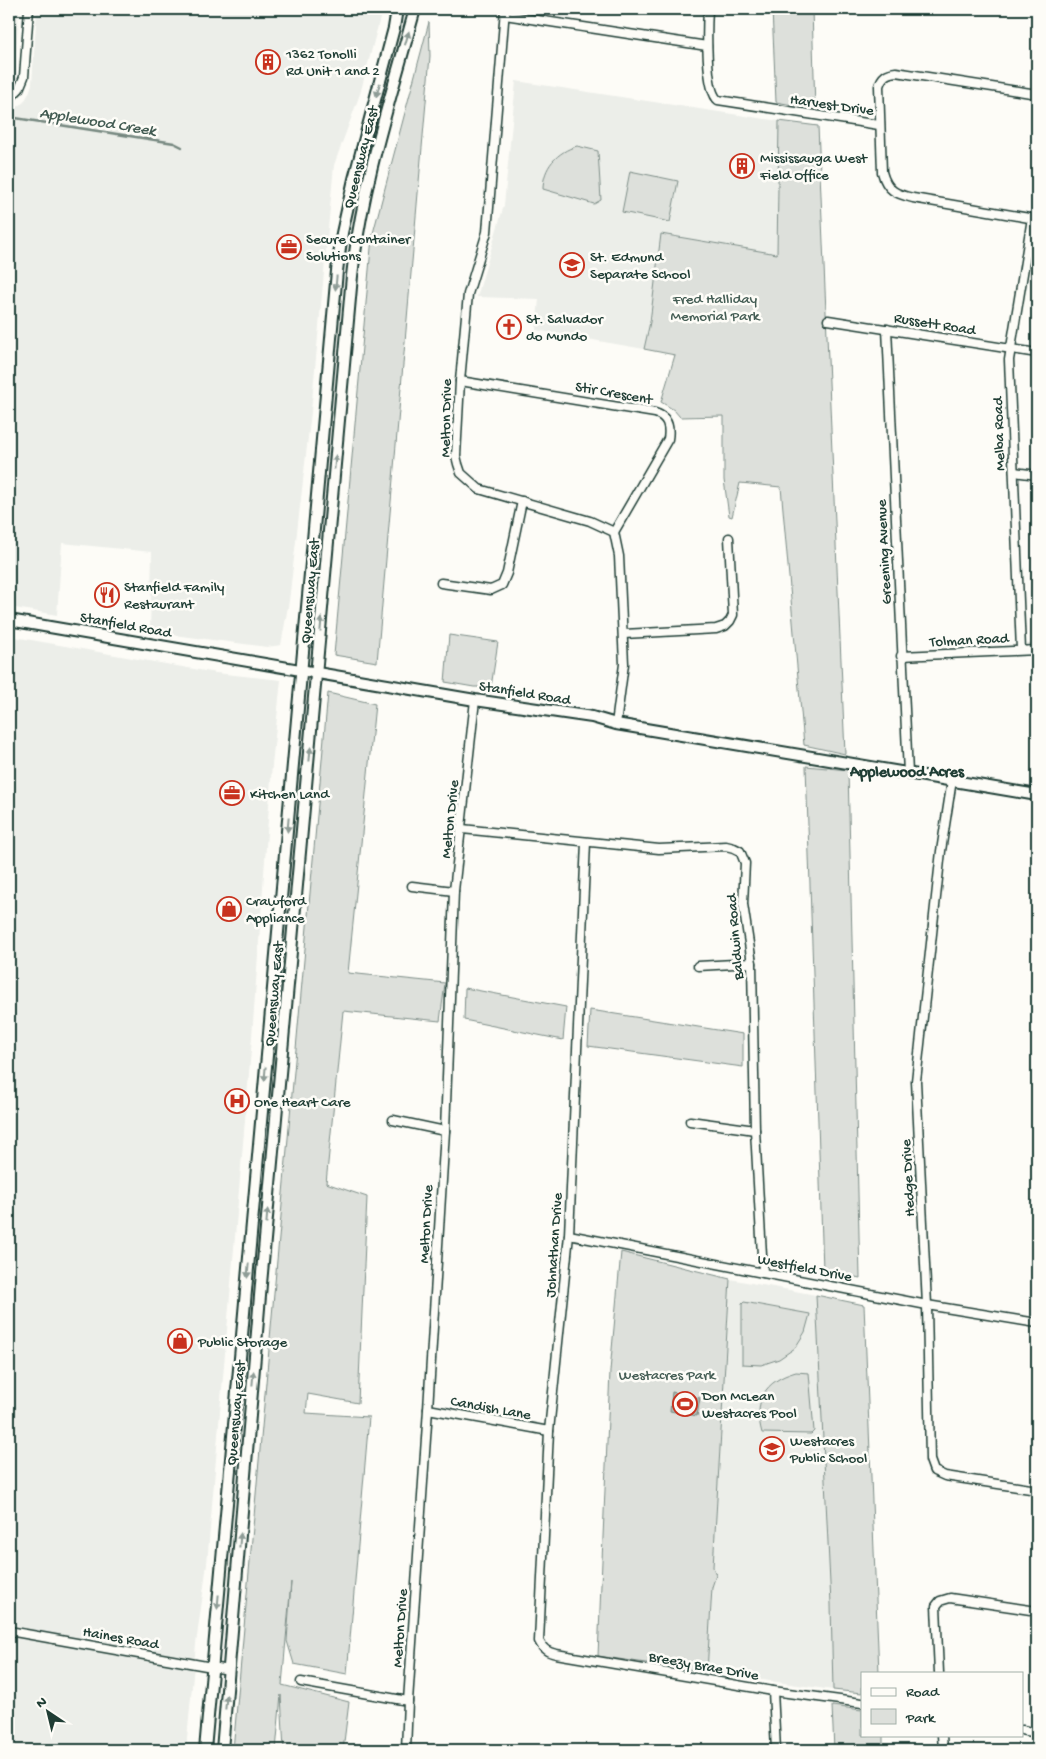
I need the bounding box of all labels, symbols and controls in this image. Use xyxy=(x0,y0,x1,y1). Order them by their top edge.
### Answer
one-way arrow xyxy=(403,30,411,45)
place label: 1362 Tonolli Rd Unit 1 and 2 xyxy=(285,46,380,81)
building icon: 1362 Tonolli Rd Unit 1 and 2 xyxy=(255,49,281,75)
one-way arrow xyxy=(373,83,381,98)
street label: Harvest Drive xyxy=(789,91,875,121)
street label: Queensway East xyxy=(340,102,384,211)
water label: Applewood Creek xyxy=(38,105,159,142)
place label: Mississauga West Field Office xyxy=(759,150,869,185)
building icon: Mississauga West Field Office xyxy=(729,153,755,179)
place label: Secure Container Solutions xyxy=(306,231,412,266)
office icon: Secure Container Solutions xyxy=(276,234,302,260)
place label: St. Edmund Separate School xyxy=(590,249,690,284)
school or university icon: St. Edmund Separate School xyxy=(559,252,585,278)
one-way arrow xyxy=(332,275,340,291)
park label: Fred Halliday Memorial Park xyxy=(671,291,761,326)
street label: Russett Road xyxy=(893,310,978,340)
place label: St. Salvador do Mundo xyxy=(526,311,604,346)
church icon: St. Salvador do Mundo xyxy=(496,314,522,340)
street label: Melton Drive xyxy=(437,378,457,458)
street label: Stir Crescent xyxy=(574,378,655,410)
street label: Melba Road xyxy=(990,395,1010,471)
one-way arrow xyxy=(332,453,340,469)
street label: Greening Avenue xyxy=(873,499,897,605)
street label: Queensway East xyxy=(297,536,325,644)
place label: Stanfield Family Restaurant xyxy=(124,579,225,614)
restaurant icon: Stanfield Family Restaurant xyxy=(94,582,120,608)
street label: Stanfield Road xyxy=(79,609,174,643)
one-way arrow xyxy=(318,615,326,631)
street label: Tolman Road xyxy=(928,630,1010,652)
street label: Stanfield Road xyxy=(478,678,573,710)
one-way arrow xyxy=(306,746,314,762)
district label: Applewood Acres xyxy=(849,764,965,783)
street label: Melton Drive xyxy=(438,779,464,859)
office icon: Kitchen Land xyxy=(219,780,245,806)
place label: Kitchen Land xyxy=(250,786,330,804)
one-way arrow xyxy=(284,818,292,834)
street label: Baldwin Road xyxy=(723,892,749,982)
place label: Crawford Appliance xyxy=(246,893,307,928)
shop icon: Crawford Appliance xyxy=(216,896,242,922)
street label: Queensway East xyxy=(261,939,289,1047)
one-way arrow xyxy=(261,1067,269,1083)
hospital icon: One Heart Care xyxy=(224,1088,250,1114)
place label: One Heart Care xyxy=(254,1094,351,1112)
street label: Hedge Drive xyxy=(898,1138,920,1217)
street label: Melton Drive xyxy=(416,1184,438,1264)
street label: Johnathan Drive xyxy=(542,1192,568,1298)
one-way arrow xyxy=(264,1208,272,1224)
street label: Westfield Drive xyxy=(756,1251,854,1287)
one-way arrow xyxy=(244,1263,252,1279)
shop icon: Public Storage xyxy=(167,1328,193,1354)
place label: Public Storage xyxy=(197,1334,287,1352)
street label: Queensway East xyxy=(223,1358,251,1466)
park label: Westacres Park xyxy=(619,1367,716,1385)
one-way arrow xyxy=(250,1370,258,1386)
place label: Don McLean Westacres Pool xyxy=(701,1388,797,1423)
sports icon: Don McLean Westacres Pool xyxy=(672,1391,698,1417)
street label: Candish Lane xyxy=(449,1393,533,1425)
place label: Westacres Public School xyxy=(789,1433,867,1468)
school or university icon: Westacres Public School xyxy=(759,1436,785,1462)
one-way arrow xyxy=(236,1531,244,1547)
street label: Melton Drive xyxy=(389,1588,413,1668)
one-way arrow xyxy=(213,1594,221,1610)
street label: Haines Road xyxy=(81,1623,161,1655)
street label: Breezy Brae Drive xyxy=(646,1648,760,1686)
legend xyxy=(861,1672,1024,1736)
text: Road xyxy=(906,1684,940,1702)
north arrow xyxy=(22,1686,72,1736)
one-way arrow xyxy=(222,1693,230,1709)
text: N xyxy=(33,1694,51,1713)
text: Park xyxy=(905,1710,936,1728)

